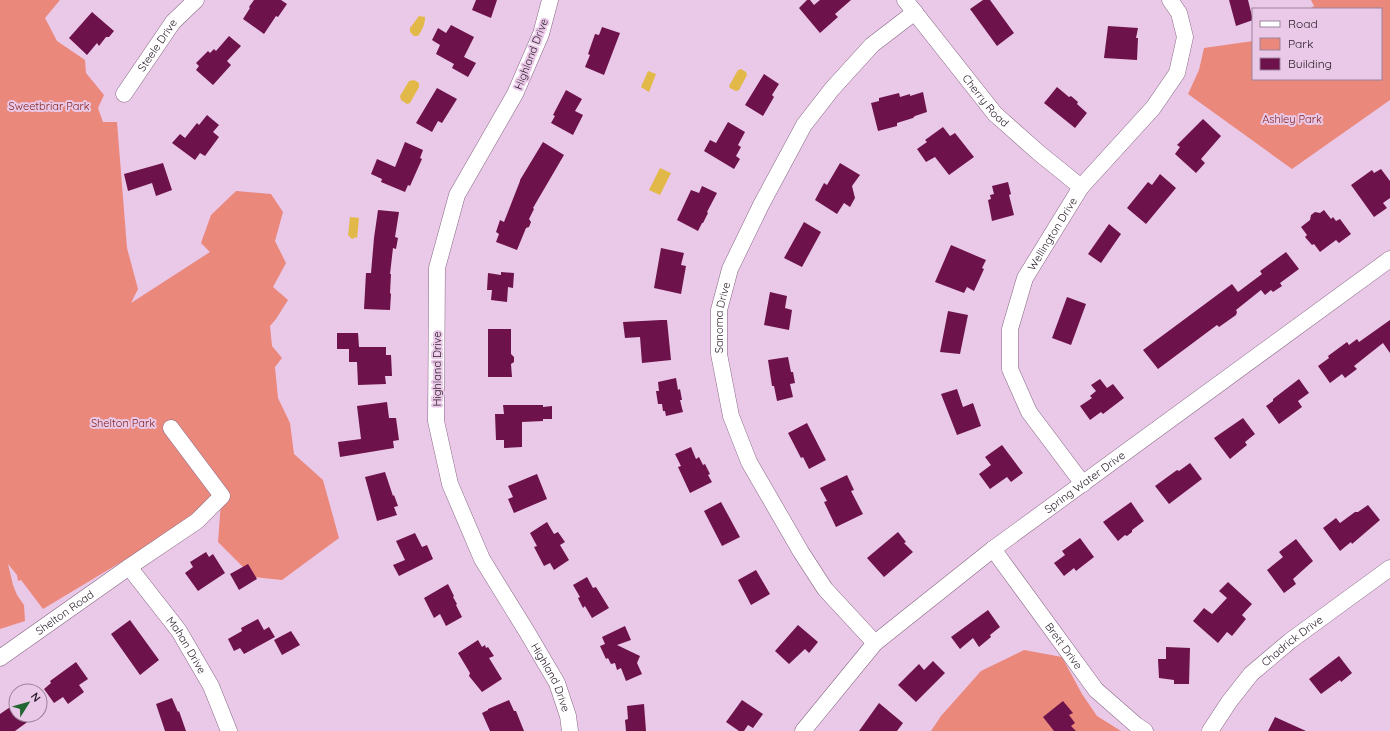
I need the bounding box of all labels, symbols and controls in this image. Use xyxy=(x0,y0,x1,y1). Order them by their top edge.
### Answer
legend xyxy=(1252,8,1382,80)
street label: Steele Drive xyxy=(134,16,180,74)
street label: Highland Drive xyxy=(511,16,551,92)
text: Road xyxy=(1288,16,1318,31)
text: Park xyxy=(1288,36,1313,51)
text: Building xyxy=(1288,56,1332,71)
street label: Cherry Road xyxy=(959,72,1012,130)
park label: Sweetbriar Park xyxy=(8,99,90,113)
park label: Ashley Park xyxy=(1262,112,1322,126)
street label: Wellington Drive xyxy=(1024,195,1080,273)
street label: Sanoma Drive xyxy=(712,280,733,353)
street label: Highland Drive xyxy=(430,331,444,407)
park label: Shelton Park xyxy=(91,416,155,430)
street label: Spring Water Drive xyxy=(1041,448,1128,516)
street label: Shelton Road xyxy=(33,587,96,638)
street label: Chadrick Drive xyxy=(1258,612,1326,669)
street label: Mahan Drive xyxy=(163,614,209,676)
street label: Brett Drive xyxy=(1042,620,1085,672)
street label: Highland Drive xyxy=(528,640,573,714)
north arrow xyxy=(8,683,48,723)
text: N xyxy=(28,690,44,704)

